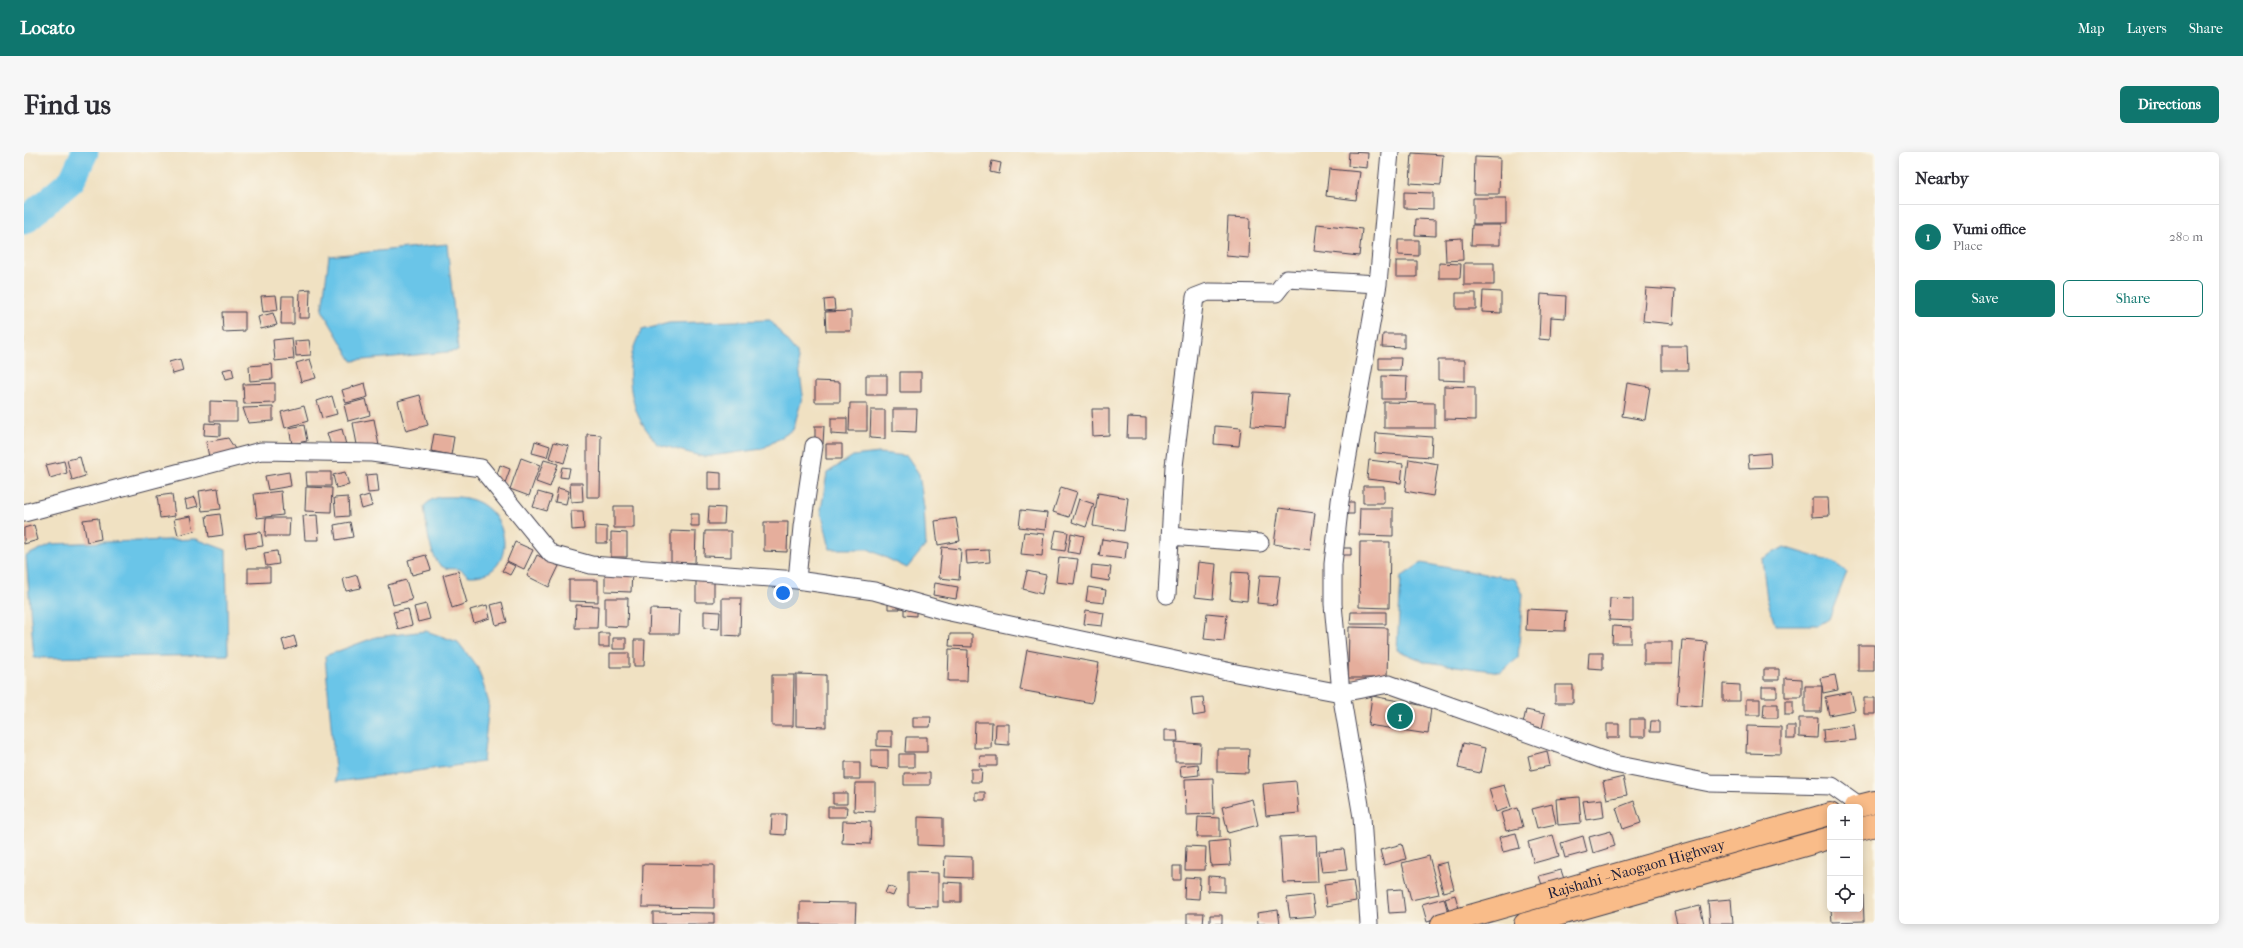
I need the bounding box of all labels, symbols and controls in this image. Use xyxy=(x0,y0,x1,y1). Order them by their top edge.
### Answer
text: Locato xyxy=(20,17,75,39)
text: Map xyxy=(2078,20,2105,37)
text: Layers xyxy=(2127,20,2167,37)
text: Share xyxy=(2189,20,2223,37)
button: Directions xyxy=(2120,86,2219,123)
text: Find us xyxy=(24,88,111,121)
text: Nearby xyxy=(1915,168,1969,188)
text: Vumi office xyxy=(1953,220,2026,238)
text: 1 xyxy=(1926,229,1930,244)
text: 280 m xyxy=(2169,229,2203,244)
text: Place xyxy=(1953,238,1983,253)
button: Save xyxy=(1915,280,2055,317)
button: Share xyxy=(2063,280,2203,317)
your location xyxy=(773,583,793,603)
pin: 1 xyxy=(1387,701,1413,731)
map controls xyxy=(1827,804,1863,912)
button: + xyxy=(1827,804,1863,840)
street label: Rajshahi - Naogaon Highway xyxy=(1545,835,1728,903)
button: − xyxy=(1827,840,1863,876)
button: locate xyxy=(1827,876,1863,912)

